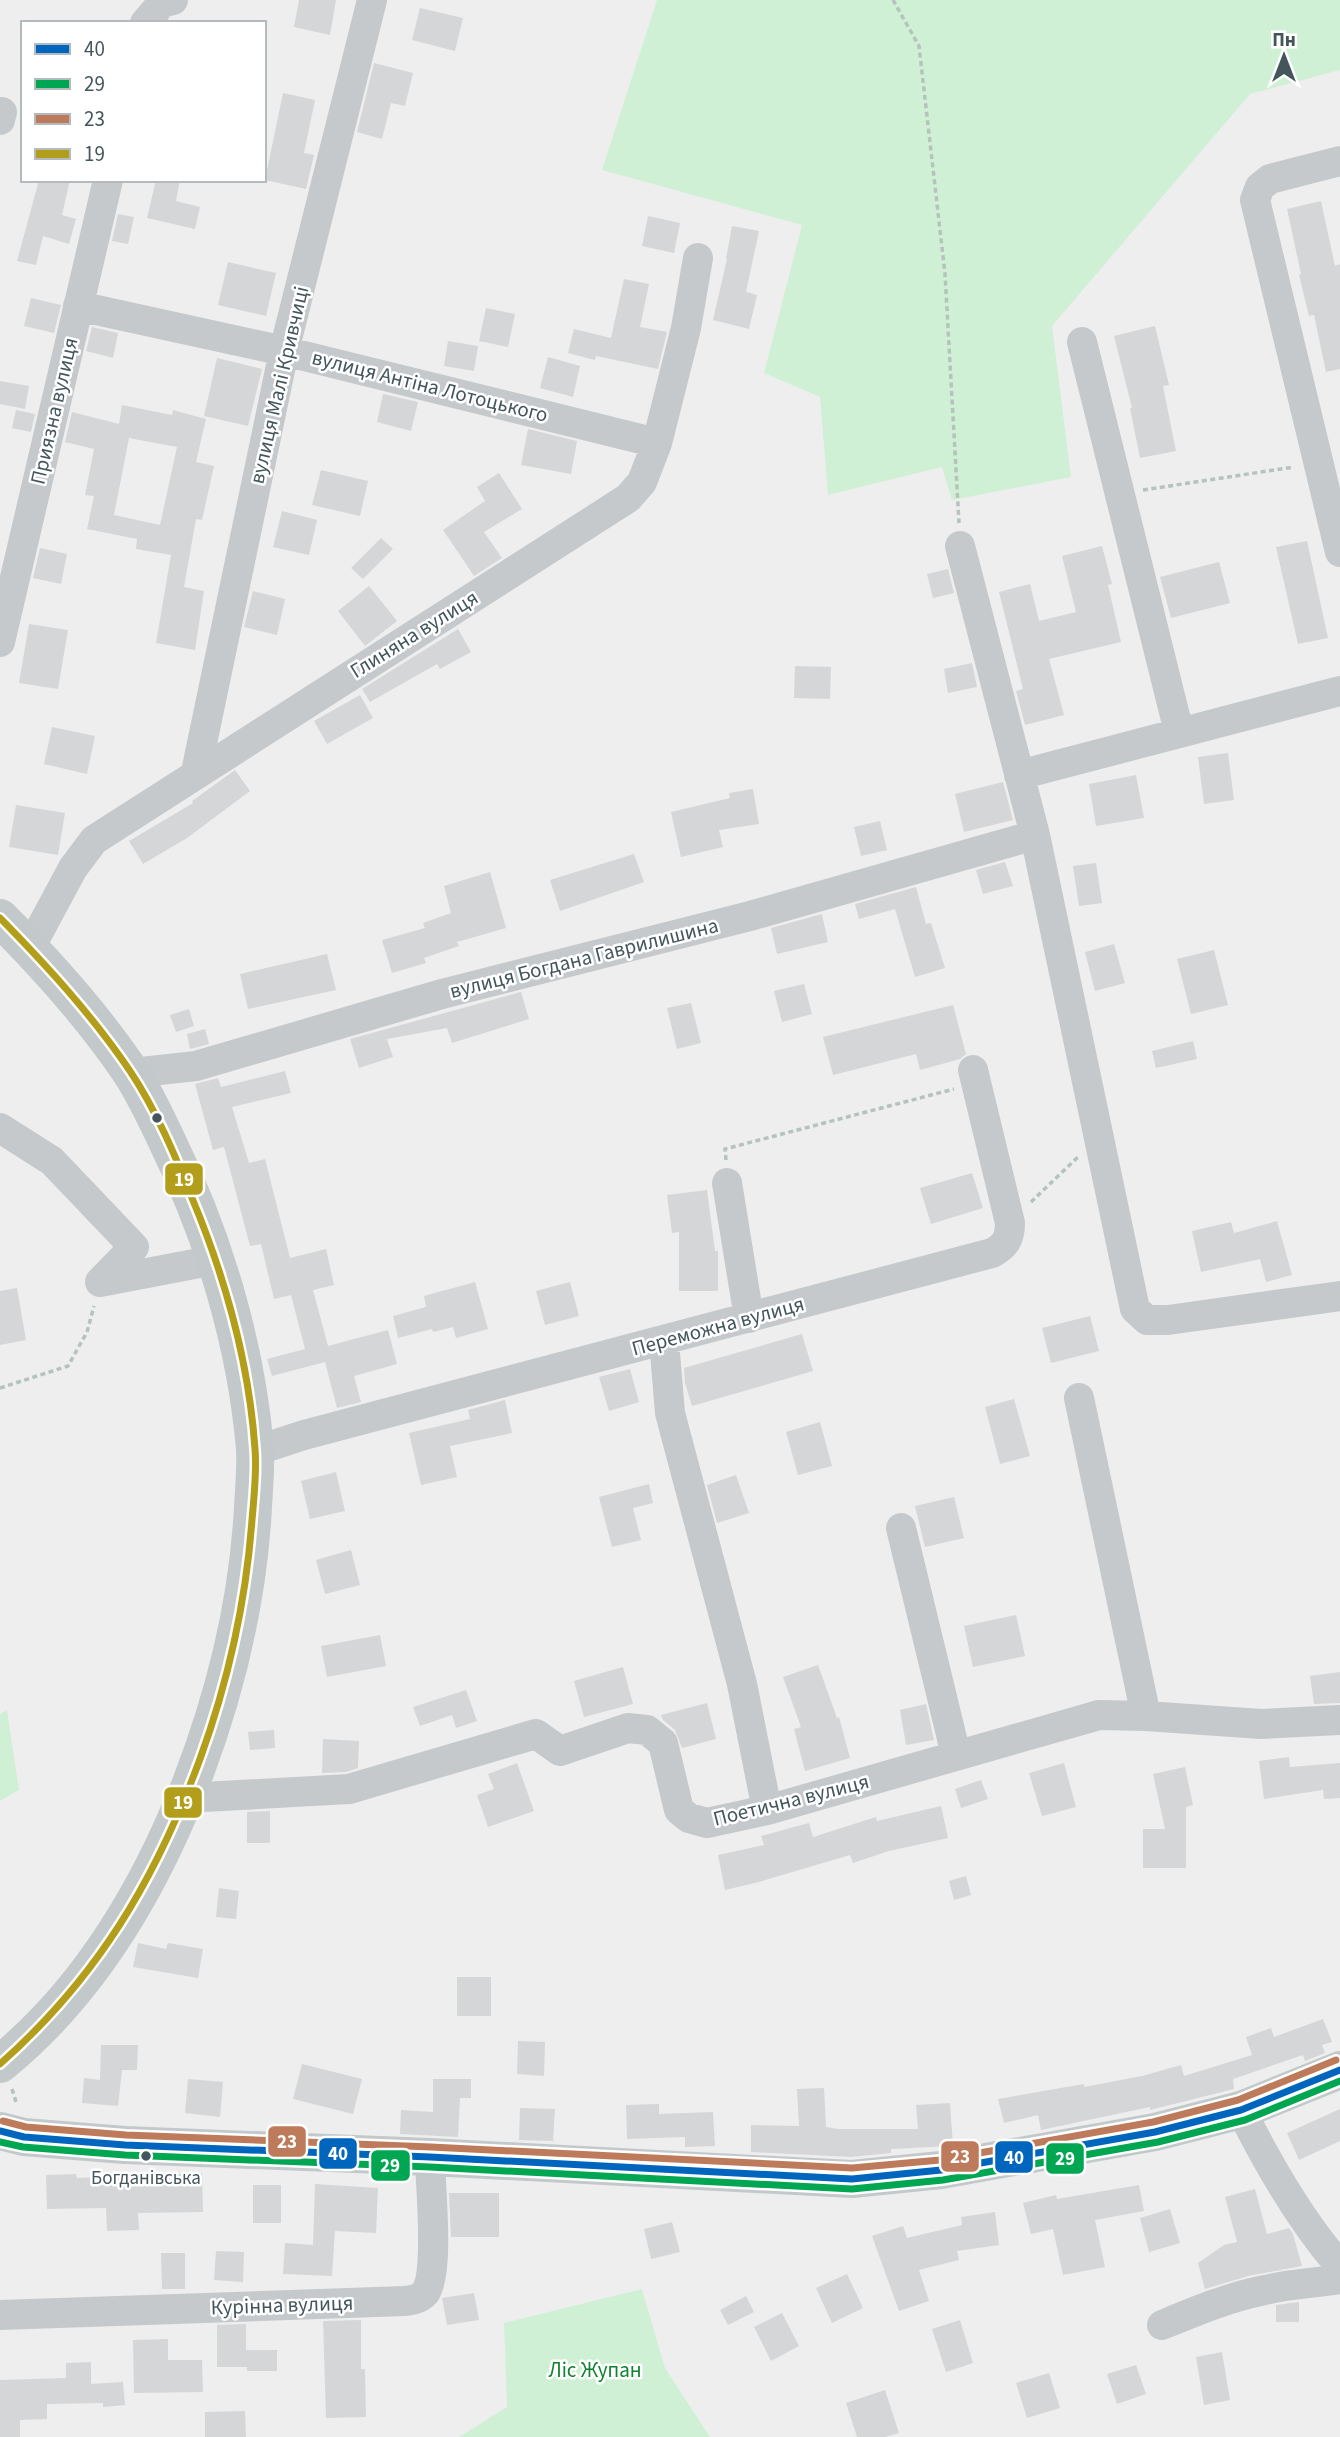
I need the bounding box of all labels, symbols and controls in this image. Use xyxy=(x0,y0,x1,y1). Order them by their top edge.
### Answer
legend xyxy=(21,21,266,182)
north arrow xyxy=(1249,21,1319,91)
text: Пн xyxy=(1272,27,1296,54)
text: 40 xyxy=(84,34,105,64)
text: 29 xyxy=(84,69,105,99)
text: 23 xyxy=(84,104,105,134)
text: 19 xyxy=(84,139,105,169)
street label: вулиця Малі Кривчиці xyxy=(242,283,316,487)
street label: Приязна вулиця xyxy=(23,335,85,487)
street label: вулиця Антіна Лотоцького xyxy=(309,342,551,430)
street label: Глиняна вулиця xyxy=(344,583,484,685)
street label: вулиця Богдана Гаврилишина xyxy=(447,910,721,1006)
unlabelled marker xyxy=(150,1111,164,1125)
line badge: 19 xyxy=(164,1162,204,1196)
text: 19 xyxy=(174,1167,194,1194)
street label: Переможна вулиця xyxy=(628,1289,808,1363)
street label: Поетична вулиця xyxy=(710,1766,872,1834)
line badge: 19 xyxy=(163,1786,203,1819)
text: 19 xyxy=(173,1790,193,1817)
line badge: 23 xyxy=(267,2125,307,2158)
text: 23 xyxy=(277,2129,297,2156)
line badge: 40 xyxy=(318,2137,358,2170)
line badge: 23 xyxy=(940,2140,980,2173)
line badge: 40 xyxy=(994,2140,1034,2174)
text: 40 xyxy=(328,2141,348,2168)
line badge: 29 xyxy=(1045,2142,1085,2175)
text: 23 xyxy=(950,2144,970,2171)
text: 40 xyxy=(1004,2145,1024,2172)
text: 29 xyxy=(1055,2146,1075,2173)
marker: Богданівська xyxy=(139,2149,153,2163)
line badge: 29 xyxy=(370,2149,411,2182)
text: 29 xyxy=(380,2153,400,2180)
place label: Богданівська xyxy=(91,2165,201,2192)
street label: Курінна вулиця xyxy=(210,2288,354,2322)
park label: Ліс Жупан xyxy=(548,2355,642,2385)

